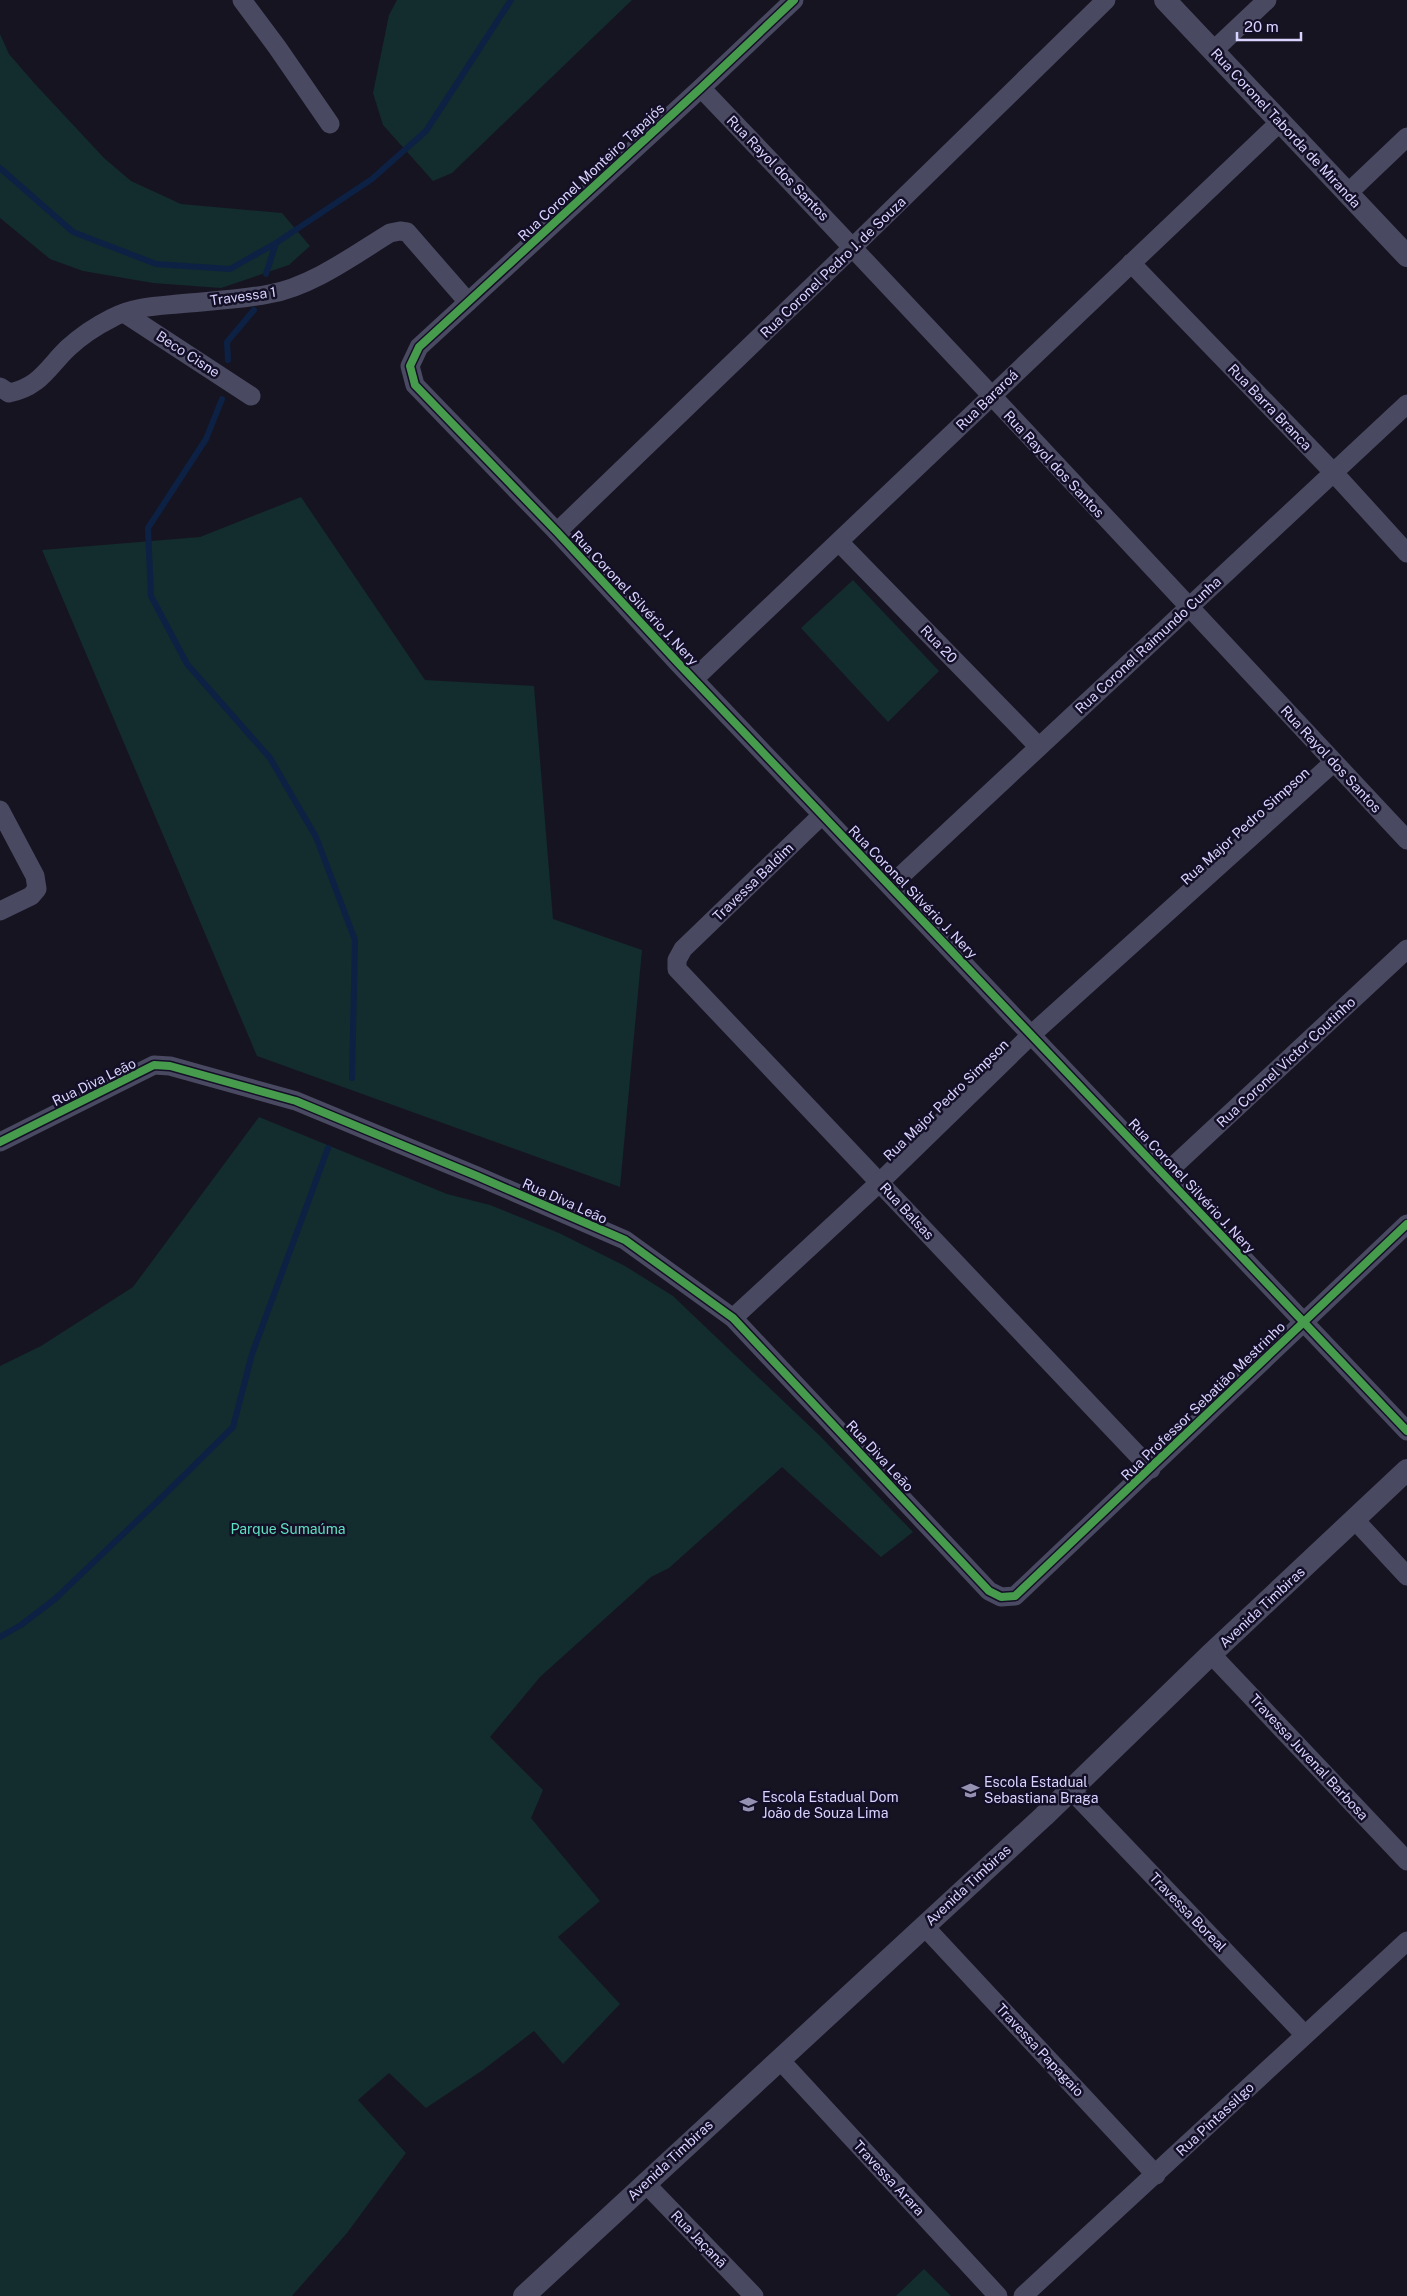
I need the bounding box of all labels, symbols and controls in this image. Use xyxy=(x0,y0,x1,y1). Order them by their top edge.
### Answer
scale bar xyxy=(1237,10,1301,42)
text: 20 m xyxy=(1244,18,1279,35)
street label: Rua Coronel Taborda de Miranda xyxy=(1208,45,1364,211)
street label: Rua Coronel Monteiro Tapajós xyxy=(515,100,667,244)
street label: Rua Rayol dos Santos xyxy=(724,112,832,224)
street label: Rua Coronel Pedro J. de Souza xyxy=(757,193,909,341)
street label: Travessa 1 xyxy=(209,283,277,309)
street label: Beco Cisne xyxy=(153,328,223,380)
street label: Rua Barra Branca xyxy=(1225,361,1315,453)
street label: Rua Bararoá xyxy=(953,367,1021,433)
street label: Rua Rayol dos Santos xyxy=(1000,407,1108,521)
street label: Rua Coronel Silvério J. Nery xyxy=(568,527,702,669)
street label: Rua Coronel Raimundo Cunha xyxy=(1072,573,1224,717)
street label: Rua 20 xyxy=(917,622,961,666)
street label: Rua Rayol dos Santos xyxy=(1277,702,1385,816)
street label: Rua Major Pedro Simpson xyxy=(1177,764,1313,888)
street label: Rua Coronel Silvério J. Nery xyxy=(845,822,981,962)
street label: Travessa Baldim xyxy=(709,839,797,925)
street label: Rua Coronel Victor Coutinho xyxy=(1213,993,1359,1130)
street label: Rua Major Pedro Simpson xyxy=(880,1036,1012,1164)
street label: Rua Diva Leão xyxy=(50,1055,139,1109)
street label: Rua Coronel Silvério J. Nery xyxy=(1125,1115,1259,1257)
street label: Rua Diva Leão xyxy=(520,1175,610,1227)
street label: Rua Balsas xyxy=(877,1179,937,1243)
street label: Rua Professor Sebatião Mestrinho xyxy=(1118,1318,1288,1484)
street label: Rua Diva Leão xyxy=(843,1417,917,1495)
park label: Parque Sumaúma xyxy=(230,1521,346,1537)
street label: Avenida Timbiras xyxy=(1216,1563,1308,1651)
street label: Travessa Juvenal Barbosa xyxy=(1246,1691,1372,1823)
place label: Escola Estadual Sebastiana Braga xyxy=(984,1774,1099,1806)
school or university icon: Escola Estadual Sebastiana Braga xyxy=(960,1780,980,1800)
place label: Escola Estadual Dom João de Souza Lima xyxy=(762,1789,899,1821)
school or university icon: Escola Estadual Dom João de Souza Lima xyxy=(738,1795,758,1815)
street label: Avenida Timbiras xyxy=(922,1841,1014,1929)
street label: Travessa Boreal xyxy=(1146,1869,1230,1955)
street label: Travessa Papagaio xyxy=(993,2000,1087,2100)
street label: Rua Pintassilgo xyxy=(1173,2079,1257,2159)
street label: Avenida Timbiras xyxy=(624,2116,716,2204)
street label: Travessa Arara xyxy=(850,2137,928,2219)
street label: Rua Jaçanã xyxy=(668,2207,730,2271)

